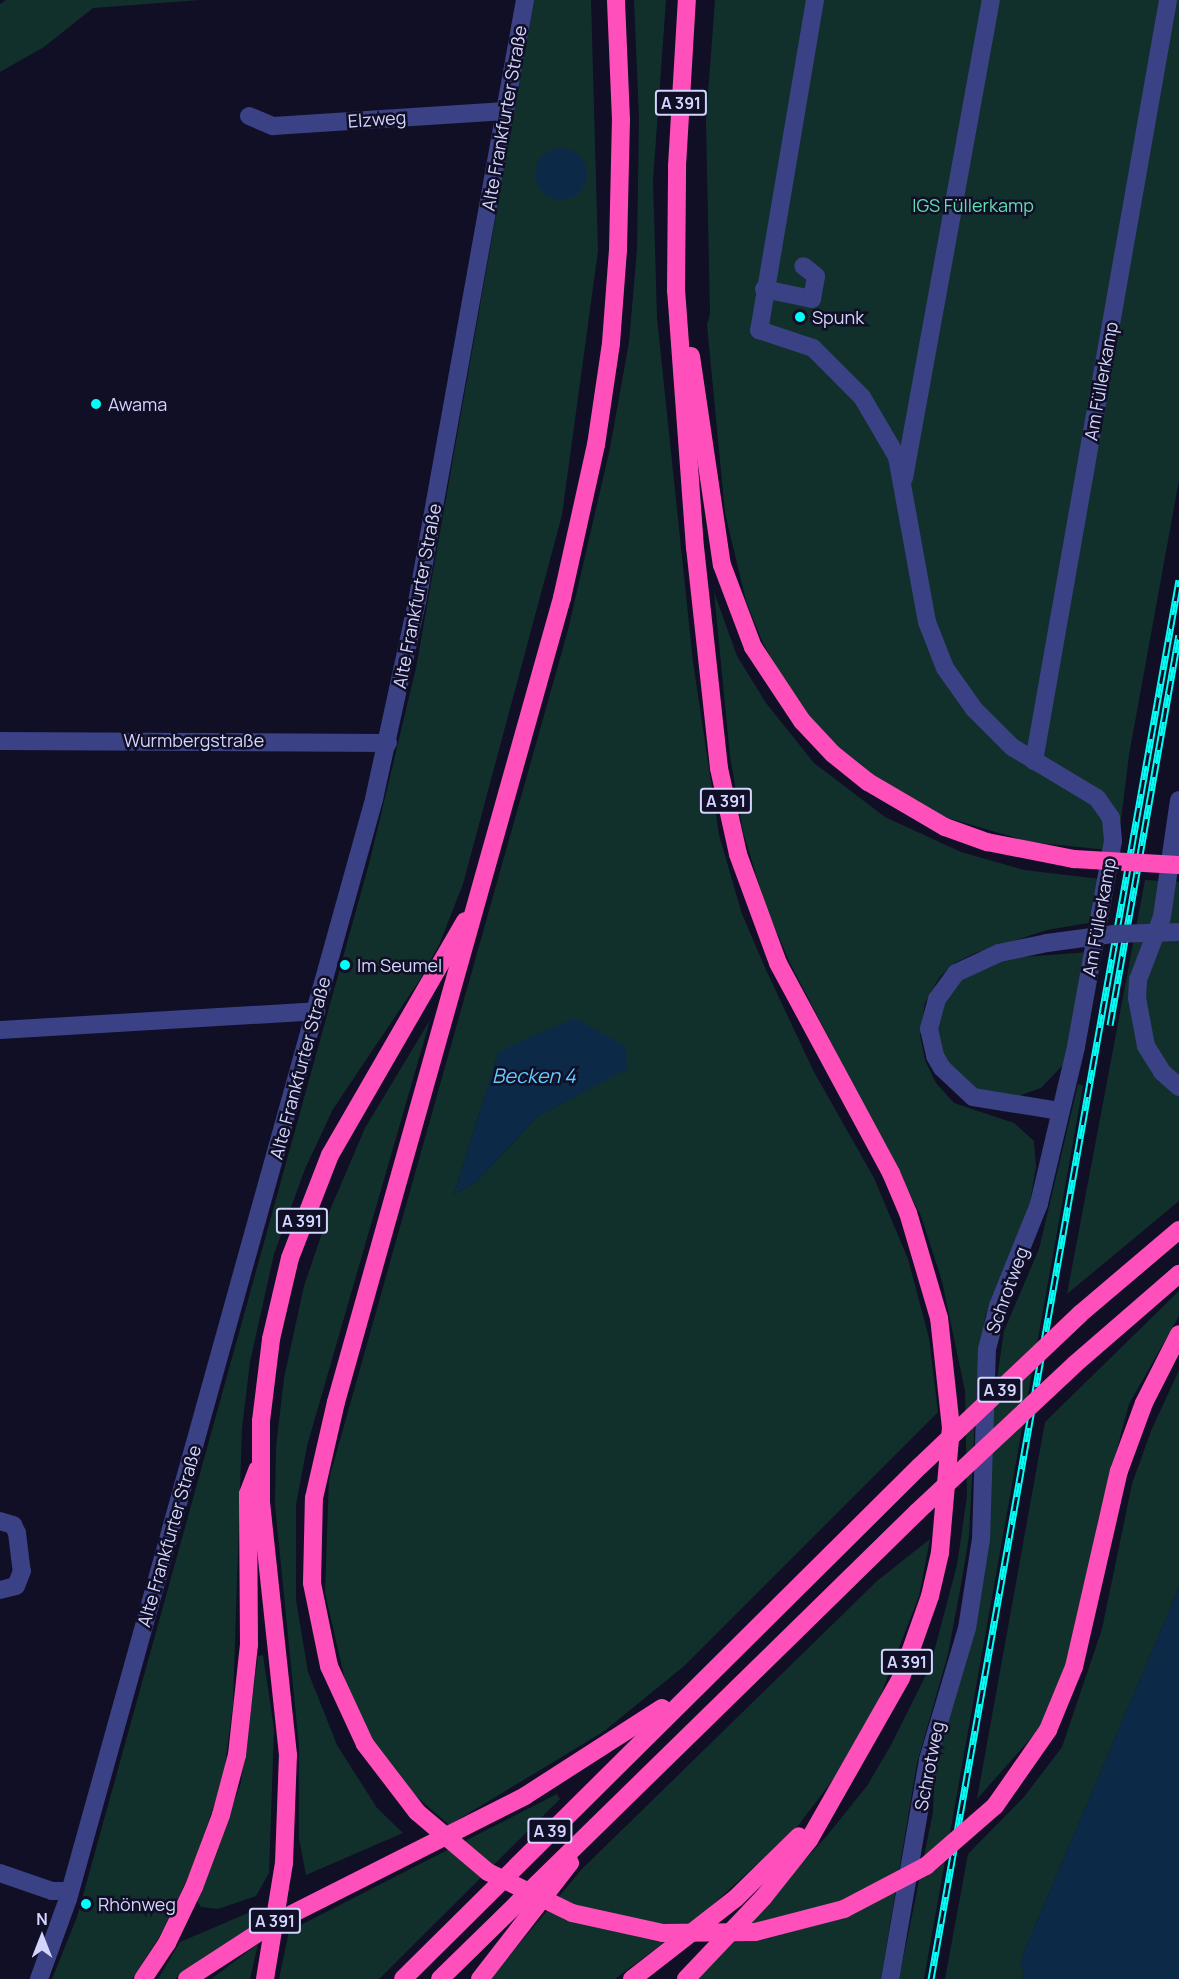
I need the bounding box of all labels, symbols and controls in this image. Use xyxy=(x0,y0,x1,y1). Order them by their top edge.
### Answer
street label: Alte Frankfurter Straße xyxy=(477,23,531,213)
road number: A 391 xyxy=(654,90,708,116)
street label: Elzweg xyxy=(347,106,407,132)
park label: IGS Füllerkamp xyxy=(912,194,1034,216)
place label: Spunk xyxy=(812,306,864,328)
marker: Spunk xyxy=(793,310,807,324)
street label: Am Füllerkamp xyxy=(1080,320,1122,442)
place label: Awama xyxy=(108,393,167,415)
marker: Awama xyxy=(89,397,103,411)
street label: Alte Frankfurter Straße xyxy=(388,502,446,690)
street label: Wurmbergstraße xyxy=(124,729,264,751)
road number: A 391 xyxy=(699,788,753,814)
street label: Am Füllerkamp xyxy=(1078,856,1120,978)
place label: Im Seumel xyxy=(357,954,442,976)
marker: Im Seumel xyxy=(338,958,352,972)
street label: Alte Frankfurter Straße xyxy=(265,974,335,1162)
water label: Becken 4 xyxy=(492,1063,576,1087)
road number: A 391 xyxy=(275,1208,329,1234)
street label: Schrotweg xyxy=(981,1244,1033,1336)
road number: A 39 xyxy=(976,1377,1024,1403)
street label: Alte Frankfurter Straße xyxy=(133,1443,205,1629)
road number: A 391 xyxy=(880,1649,934,1675)
street label: Schrotweg xyxy=(910,1719,948,1813)
road number: A 39 xyxy=(526,1818,574,1844)
place label: Rhönweg xyxy=(98,1893,176,1915)
marker: Rhönweg xyxy=(79,1897,93,1911)
north arrow xyxy=(12,1907,72,1967)
text: N xyxy=(36,1908,48,1930)
road number: A 391 xyxy=(248,1908,302,1934)

